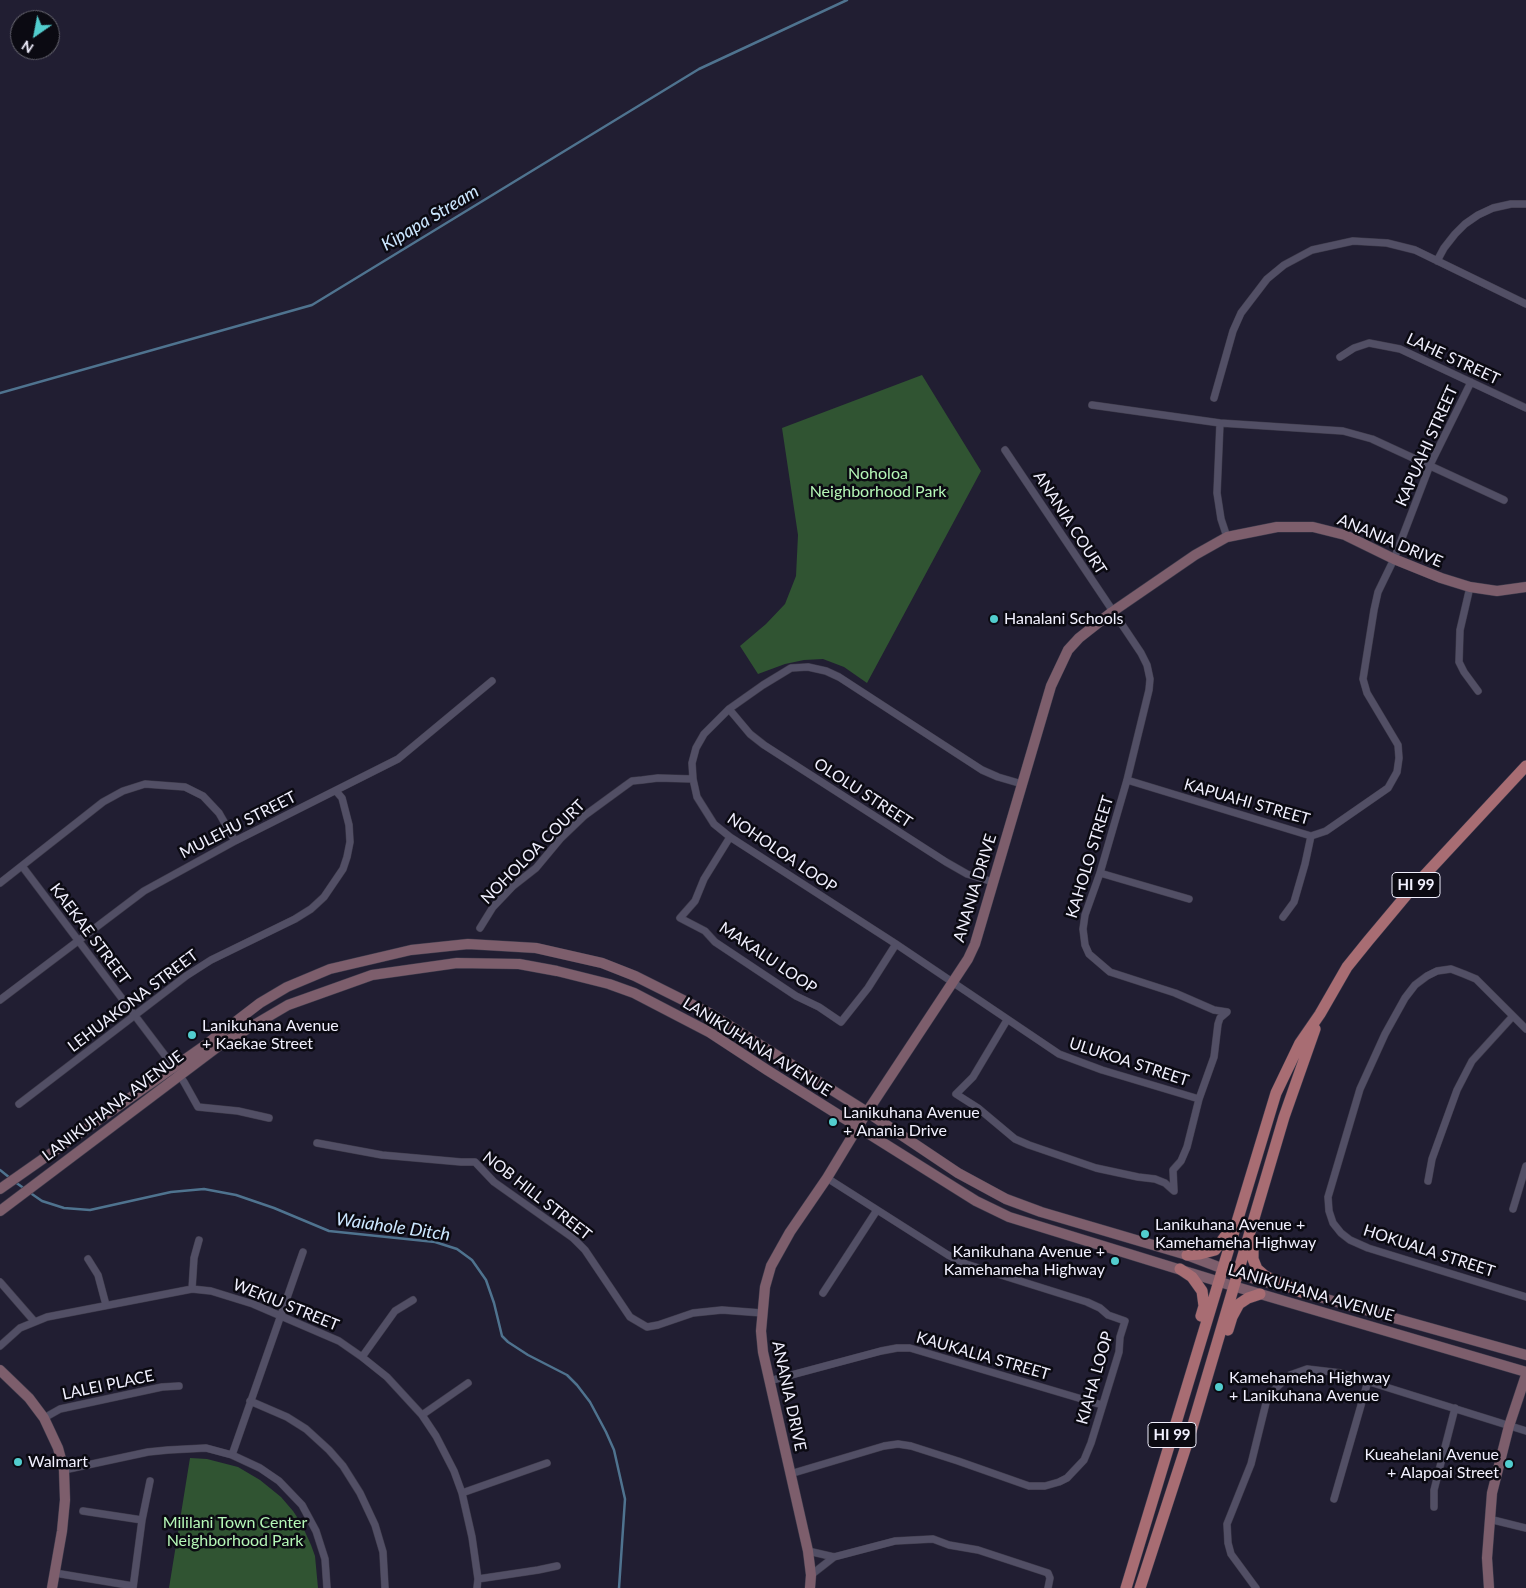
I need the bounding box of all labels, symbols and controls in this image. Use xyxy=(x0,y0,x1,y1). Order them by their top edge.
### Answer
north arrow xyxy=(10,10,60,60)
text: N xyxy=(18,37,36,57)
water label: Kipapa Stream xyxy=(377,180,483,256)
street label: LAHE STREET xyxy=(1403,329,1503,389)
street label: KAPUAHI STREET xyxy=(1392,383,1462,509)
park label: Noholoa Neighborhood Park xyxy=(810,464,946,502)
street label: ANANIA COURT xyxy=(1029,468,1111,578)
street label: ANANIA DRIVE xyxy=(1335,510,1445,572)
place label: Hanalani Schools xyxy=(1004,609,1123,629)
marker: Hanalani Schools xyxy=(988,613,1000,625)
street label: OLOLU STREET xyxy=(810,754,916,832)
street label: KAPUAHI STREET xyxy=(1182,775,1312,829)
street label: MULEHU STREET xyxy=(177,787,299,863)
street label: KAHOLO STREET xyxy=(1062,793,1118,921)
street label: NOHOLOA COURT xyxy=(477,796,589,908)
street label: NOHOLOA LOOP xyxy=(724,809,840,897)
street label: ANANIA DRIVE xyxy=(949,832,1001,944)
road number: HI 99 xyxy=(1392,872,1440,898)
street label: KAEKAE STREET xyxy=(46,880,134,988)
street label: MAKALU LOOP xyxy=(716,918,820,998)
street label: LEHUAKONA STREET xyxy=(64,946,202,1056)
street label: LANIKUHANA AVENUE xyxy=(679,993,835,1101)
place label: Lanikuhana Avenue + Kaekae Street xyxy=(202,1016,339,1054)
marker: Lanikuhana Avenue + Kaekae Street xyxy=(186,1029,198,1041)
street label: ULUKOA STREET xyxy=(1067,1034,1191,1090)
street label: LANIKUHANA AVENUE xyxy=(39,1047,187,1165)
place label: Lanikuhana Avenue + Anania Drive xyxy=(843,1103,980,1141)
marker: Lanikuhana Avenue + Anania Drive xyxy=(827,1116,839,1128)
street label: NOB HILL STREET xyxy=(479,1148,595,1244)
water label: Waiahole Ditch xyxy=(334,1208,452,1246)
place label: Lanikuhana Avenue + Kamehameha Highway xyxy=(1155,1215,1316,1253)
street label: HOKUALA STREET xyxy=(1361,1221,1497,1281)
marker: Lanikuhana Avenue + Kamehameha Highway xyxy=(1139,1228,1151,1240)
place label: Kanikuhana Avenue + Kamehameha Highway xyxy=(944,1242,1105,1280)
marker: Kanikuhana Avenue + Kamehameha Highway xyxy=(1109,1255,1121,1267)
street label: LANIKUHANA AVENUE xyxy=(1226,1260,1396,1326)
street label: WEKIU STREET xyxy=(230,1275,342,1335)
street label: KAUKALIA STREET xyxy=(914,1328,1052,1384)
street label: KIAHA LOOP xyxy=(1073,1329,1117,1427)
street label: ANANIA DRIVE xyxy=(768,1339,810,1453)
street label: LALEI PLACE xyxy=(60,1366,156,1404)
place label: Kamehameha Highway + Lanikuhana Avenue xyxy=(1229,1368,1390,1406)
marker: Kamehameha Highway + Lanikuhana Avenue xyxy=(1213,1381,1225,1393)
road number: HI 99 xyxy=(1148,1422,1196,1448)
place label: Kueahelani Avenue + Alapoai Street xyxy=(1365,1445,1499,1483)
place label: Walmart xyxy=(28,1452,88,1472)
marker: Walmart xyxy=(12,1456,24,1468)
marker: Kueahelani Avenue + Alapoai Street xyxy=(1503,1458,1515,1470)
park label: Mililani Town Center Neighborhood Park xyxy=(163,1513,307,1551)

